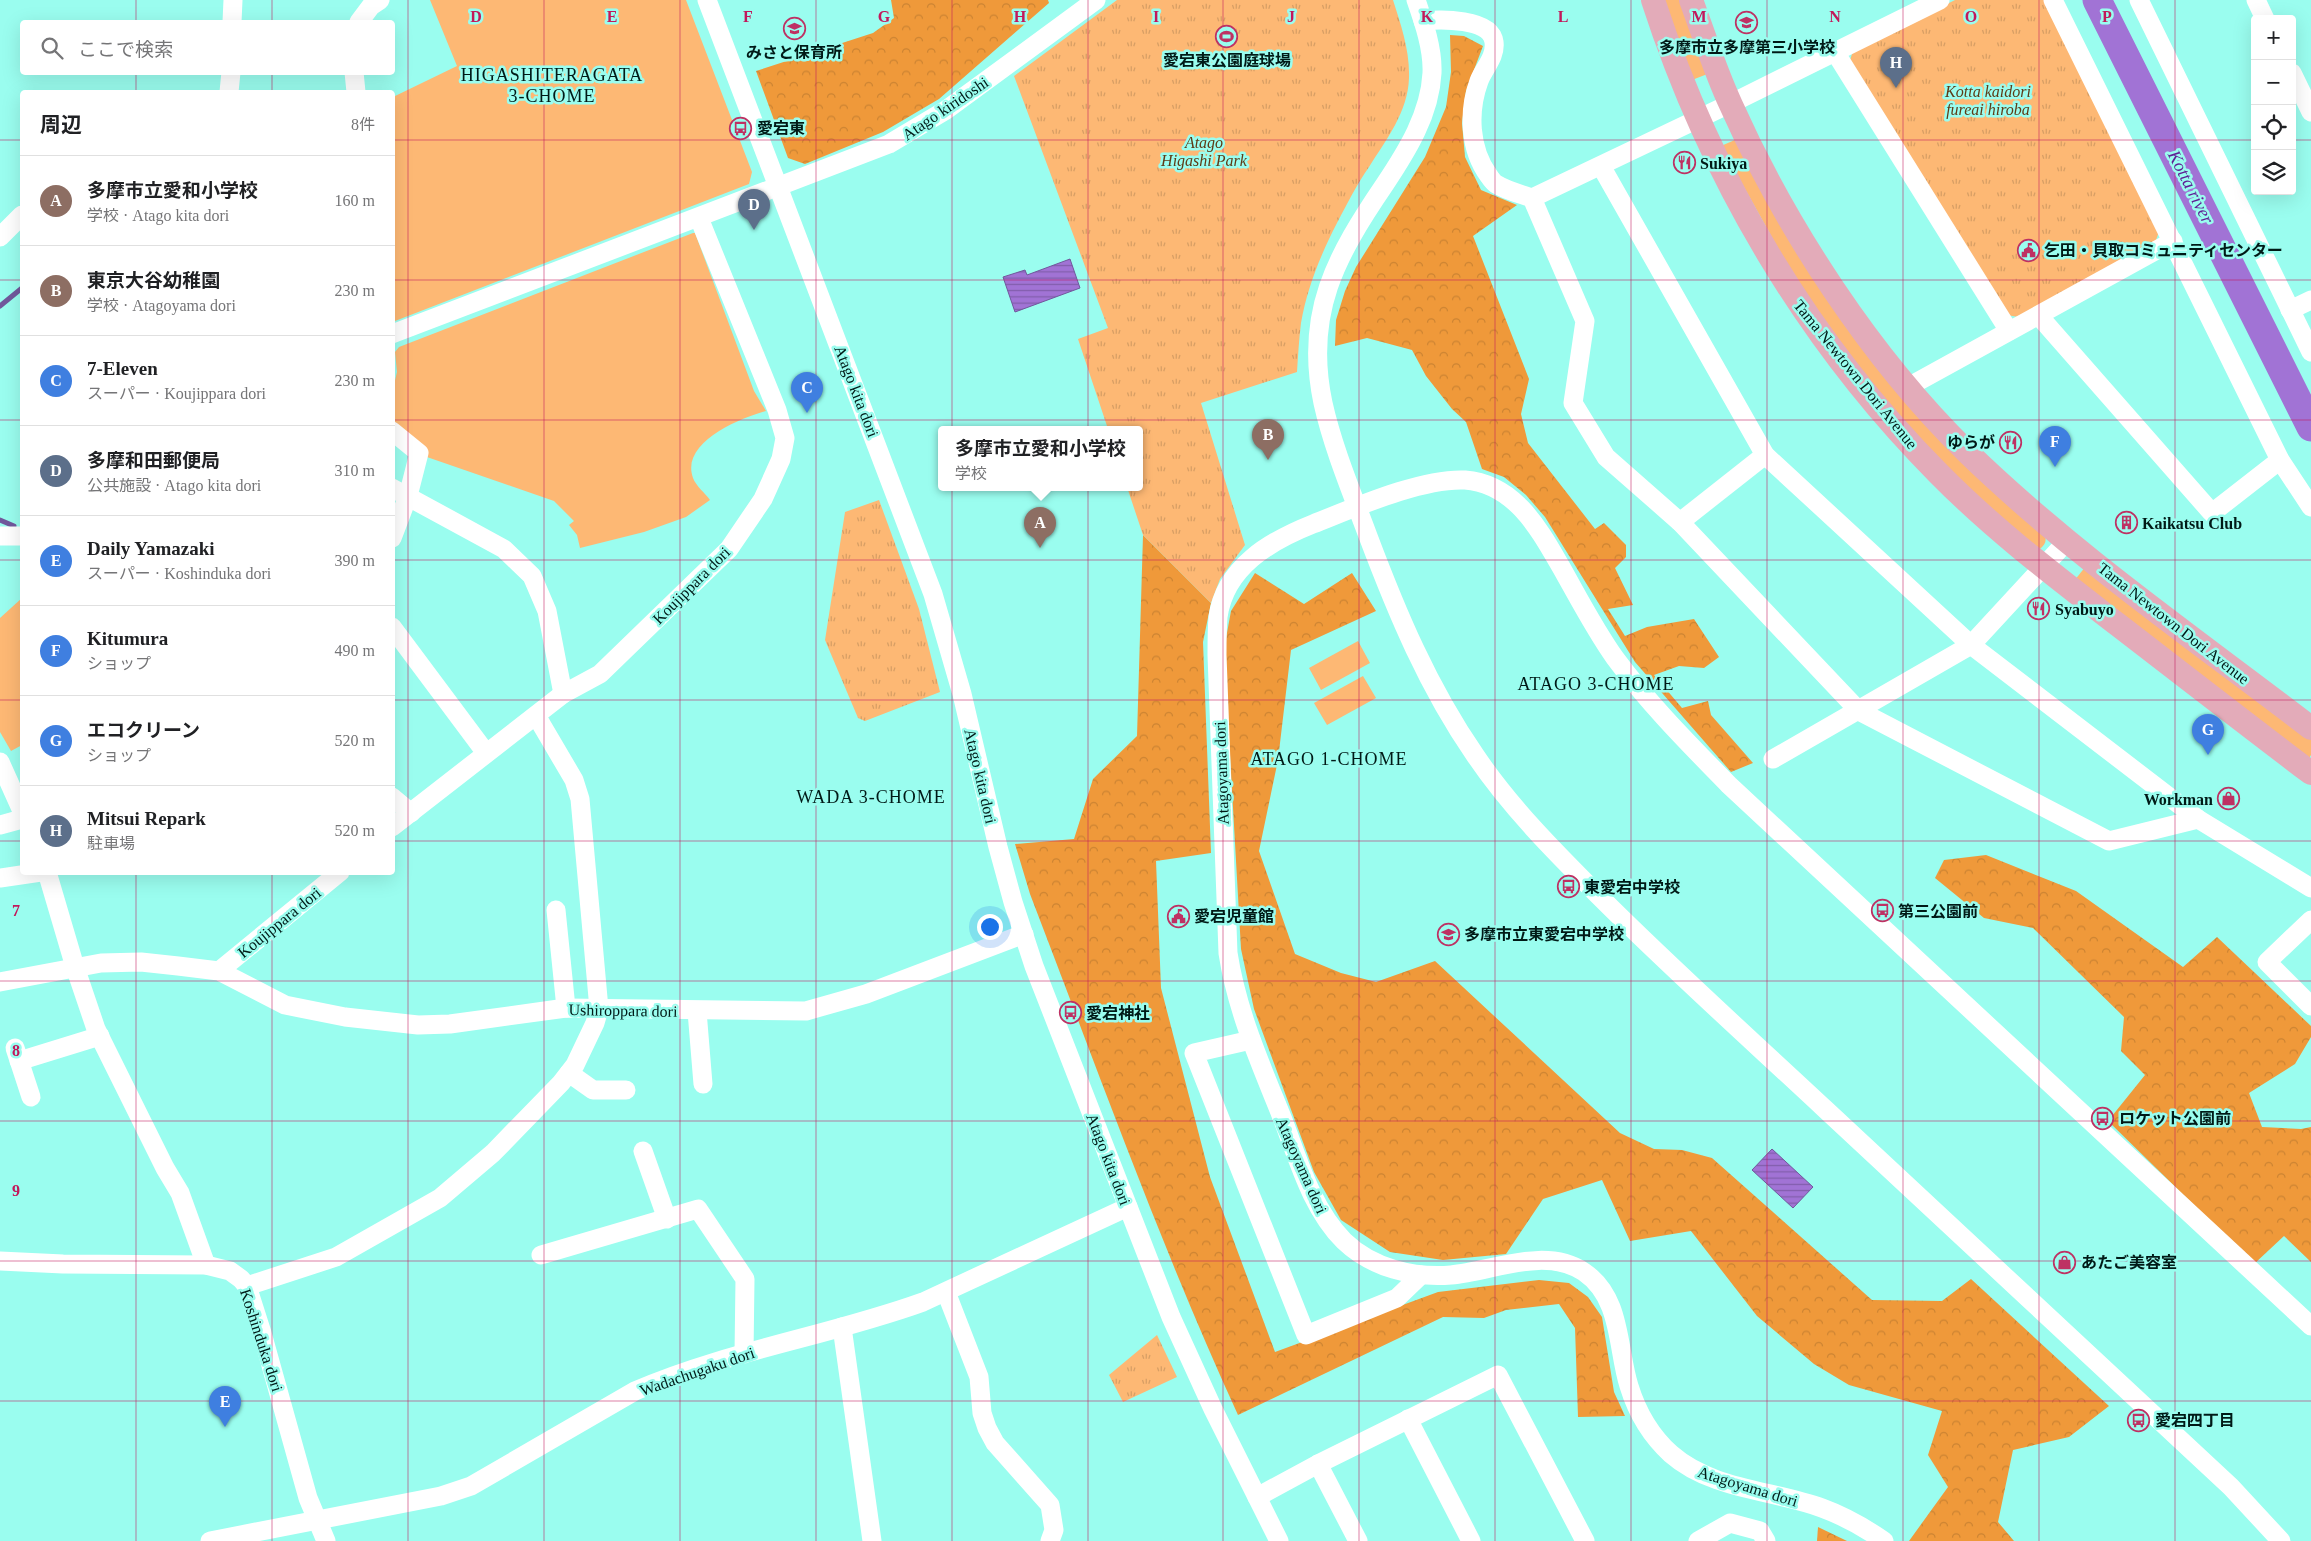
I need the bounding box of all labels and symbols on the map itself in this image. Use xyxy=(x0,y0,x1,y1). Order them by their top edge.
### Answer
text: D xyxy=(470,8,482,25)
text: E xyxy=(607,8,617,25)
text: F xyxy=(743,8,753,25)
text: G xyxy=(878,8,891,25)
text: H xyxy=(1014,8,1027,25)
text: I xyxy=(1153,8,1159,25)
text: J xyxy=(1287,8,1295,25)
text: K xyxy=(1421,8,1434,25)
text: L xyxy=(1558,8,1568,25)
text: M xyxy=(1691,8,1707,25)
text: N xyxy=(1829,8,1841,25)
text: O xyxy=(1965,8,1977,25)
text: P xyxy=(2102,8,2112,25)
school or university icon: 多摩市立多摩第三小学校 xyxy=(1735,11,1759,35)
school or university icon: みさと保育所 xyxy=(782,16,806,40)
sports icon: 愛宕東公園庭球場 xyxy=(1215,24,1239,48)
place label: 多摩市立多摩第三小学校 xyxy=(1659,39,1835,56)
place label: みさと保育所 xyxy=(746,44,842,61)
pin: H xyxy=(1880,47,1912,88)
place label: 愛宕東公園庭球場 xyxy=(1163,52,1291,69)
district label: HIGASHITERAGATA 3-CHOME xyxy=(461,65,643,106)
street label: Atago kiridoshi xyxy=(899,73,992,144)
park label: Kotta kaidori fureai hiroba xyxy=(1944,83,2031,119)
bus stop icon: 愛宕東 xyxy=(729,116,753,140)
place label: 愛宕東 xyxy=(757,120,805,137)
park label: Atago Higashi Park xyxy=(1160,134,1248,170)
water label: Kotta river xyxy=(2164,146,2218,228)
restaurant icon: Sukiya xyxy=(1672,151,1696,175)
place label: Sukiya xyxy=(1700,155,1747,173)
pin: D xyxy=(738,189,770,230)
public building icon: 乞田・貝取コミュニティセンター xyxy=(2016,238,2040,262)
place label: 乞田・貝取コミュニティセンター xyxy=(2044,242,2283,259)
street label: Tama Newtown Dori Avenue xyxy=(1790,296,1921,452)
street label: Atago kita dori xyxy=(830,343,882,440)
pin: C xyxy=(791,372,823,413)
pin: B xyxy=(1252,419,1284,460)
pin: F xyxy=(2039,426,2071,467)
restaurant icon: ゆらが xyxy=(1999,430,2023,454)
place label: ゆらが xyxy=(1947,434,1995,451)
pin: A xyxy=(1024,507,1056,548)
building icon: Kaikatsu Club xyxy=(2114,511,2138,535)
place label: Kaikatsu Club xyxy=(2142,515,2242,532)
street label: Koujippara dori xyxy=(649,543,734,628)
street label: Tama Newtown Dori Avenue xyxy=(2095,559,2252,688)
restaurant icon: Syabuyo xyxy=(2027,597,2051,621)
place label: Syabuyo xyxy=(2055,601,2114,619)
district label: ATAGO 3-CHOME xyxy=(1517,674,1675,694)
pin: G xyxy=(2192,714,2224,755)
street label: Atagoyama dori xyxy=(1211,720,1233,825)
street label: Atago kita dori xyxy=(960,727,1000,826)
district label: ATAGO 1-CHOME xyxy=(1250,749,1408,769)
district label: WADA 3-CHOME xyxy=(796,787,946,807)
shop icon: Workman xyxy=(2217,787,2241,811)
place label: Workman xyxy=(2144,791,2213,808)
bus stop icon: 東愛宕中学校 xyxy=(1556,875,1580,899)
place label: 東愛宕中学校 xyxy=(1584,879,1680,896)
street label: Koujippara dori xyxy=(234,883,325,962)
bus stop icon: 第三公園前 xyxy=(1870,899,1894,923)
text: 7 xyxy=(12,902,20,919)
place label: 第三公園前 xyxy=(1898,903,1978,920)
public building icon: 愛宕児童館 xyxy=(1166,904,1190,928)
place label: 愛宕児童館 xyxy=(1194,908,1274,925)
your location xyxy=(977,914,1003,940)
school or university icon: 多摩市立東愛宕中学校 xyxy=(1436,922,1460,946)
place label: 多摩市立東愛宕中学校 xyxy=(1464,926,1624,943)
street label: Ushiroppara dori xyxy=(568,1001,678,1021)
bus stop icon: 愛宕神社 xyxy=(1058,1001,1082,1025)
place label: 愛宕神社 xyxy=(1086,1004,1150,1022)
text: 8 xyxy=(12,1042,20,1059)
bus stop icon: ロケット公園前 xyxy=(2091,1106,2115,1130)
place label: ロケット公園前 xyxy=(2119,1110,2231,1127)
street label: Atago kita dori xyxy=(1082,1111,1134,1208)
street label: Atagoyama dori xyxy=(1272,1114,1331,1217)
text: 9 xyxy=(12,1182,20,1199)
shop icon: あたご美容室 xyxy=(2053,1250,2077,1274)
place label: あたご美容室 xyxy=(2081,1254,2177,1271)
street label: Koshinduka dori xyxy=(237,1287,286,1394)
street label: Wadachugaku dori xyxy=(638,1344,758,1400)
pin: E xyxy=(209,1386,241,1427)
bus stop icon: 愛宕四丁目 xyxy=(2127,1408,2151,1432)
place label: 愛宕四丁目 xyxy=(2155,1412,2235,1429)
street label: Atagoyama dori xyxy=(1696,1463,1800,1511)

